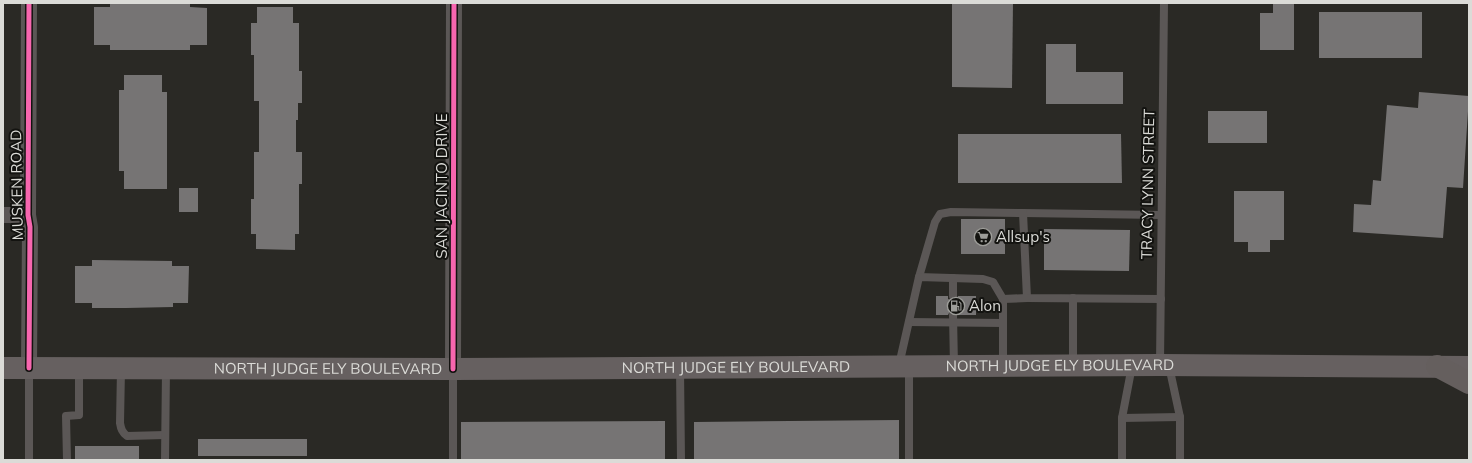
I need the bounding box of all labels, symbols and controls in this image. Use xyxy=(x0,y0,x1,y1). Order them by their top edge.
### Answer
street label: TRACY LYNN STREET xyxy=(1137,109,1158,259)
street label: SAN JACINTO DRIVE xyxy=(432,113,451,259)
street label: MUSKEN ROAD xyxy=(6,130,27,240)
supermarket icon: Allsup's xyxy=(973,227,993,247)
place label: Allsup's xyxy=(996,227,1050,246)
fuel station icon: Alon xyxy=(946,296,966,316)
place label: Alon xyxy=(969,296,1001,315)
street label: NORTH JUDGE ELY BOULEVARD xyxy=(946,355,1174,375)
street label: NORTH JUDGE ELY BOULEVARD xyxy=(622,357,850,377)
street label: NORTH JUDGE ELY BOULEVARD xyxy=(214,358,442,378)

